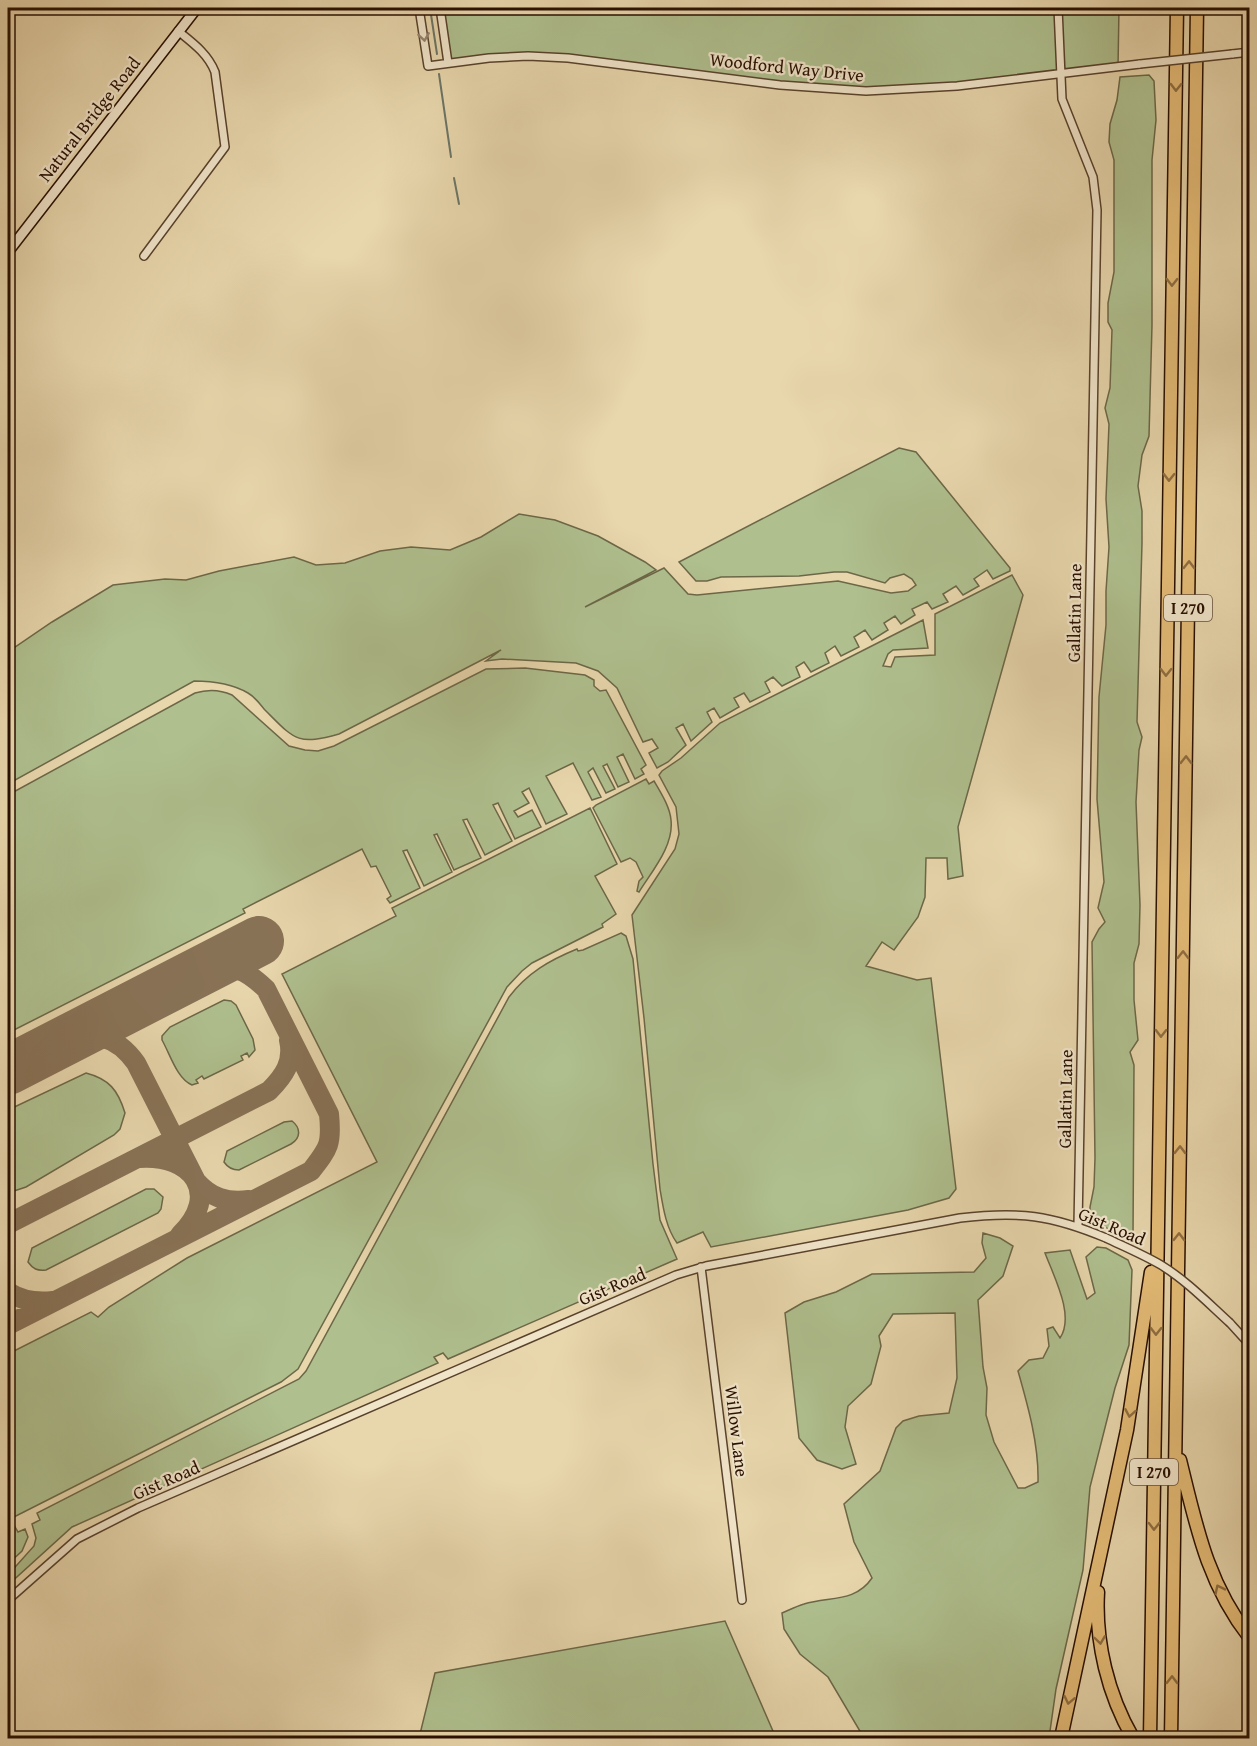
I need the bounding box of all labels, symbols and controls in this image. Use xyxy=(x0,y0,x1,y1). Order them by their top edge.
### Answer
one-way arrow xyxy=(417,32,429,41)
street label: Woodford Way Drive xyxy=(709,45,865,89)
street label: Natural Bridge Road xyxy=(31,50,147,187)
one-way arrow xyxy=(1169,82,1182,91)
one-way arrow xyxy=(1166,277,1179,286)
one-way arrow xyxy=(1163,472,1175,481)
one-way arrow xyxy=(1183,560,1195,569)
street label: Gallatin Lane xyxy=(1060,563,1088,663)
road number: I 270 xyxy=(1164,595,1212,621)
one-way arrow xyxy=(1160,667,1173,676)
one-way arrow xyxy=(1180,755,1193,764)
one-way arrow xyxy=(1177,950,1189,959)
one-way arrow xyxy=(1155,1028,1167,1037)
street label: Gallatin Lane xyxy=(1051,1049,1079,1149)
one-way arrow xyxy=(1174,1145,1186,1154)
street label: Gist Road xyxy=(1074,1200,1150,1252)
one-way arrow xyxy=(1173,1233,1185,1242)
street label: Gist Road xyxy=(574,1260,650,1312)
one-way arrow xyxy=(1150,1327,1163,1336)
street label: Willow Lane xyxy=(718,1384,756,1478)
one-way arrow xyxy=(1124,1408,1137,1418)
street label: Gist Road xyxy=(128,1453,204,1507)
road number: I 270 xyxy=(1130,1459,1178,1485)
one-way arrow xyxy=(1147,1522,1160,1531)
one-way arrow xyxy=(1214,1584,1226,1595)
one-way arrow xyxy=(1094,1636,1106,1645)
one-way arrow xyxy=(1166,1676,1178,1685)
one-way arrow xyxy=(1063,1695,1076,1705)

